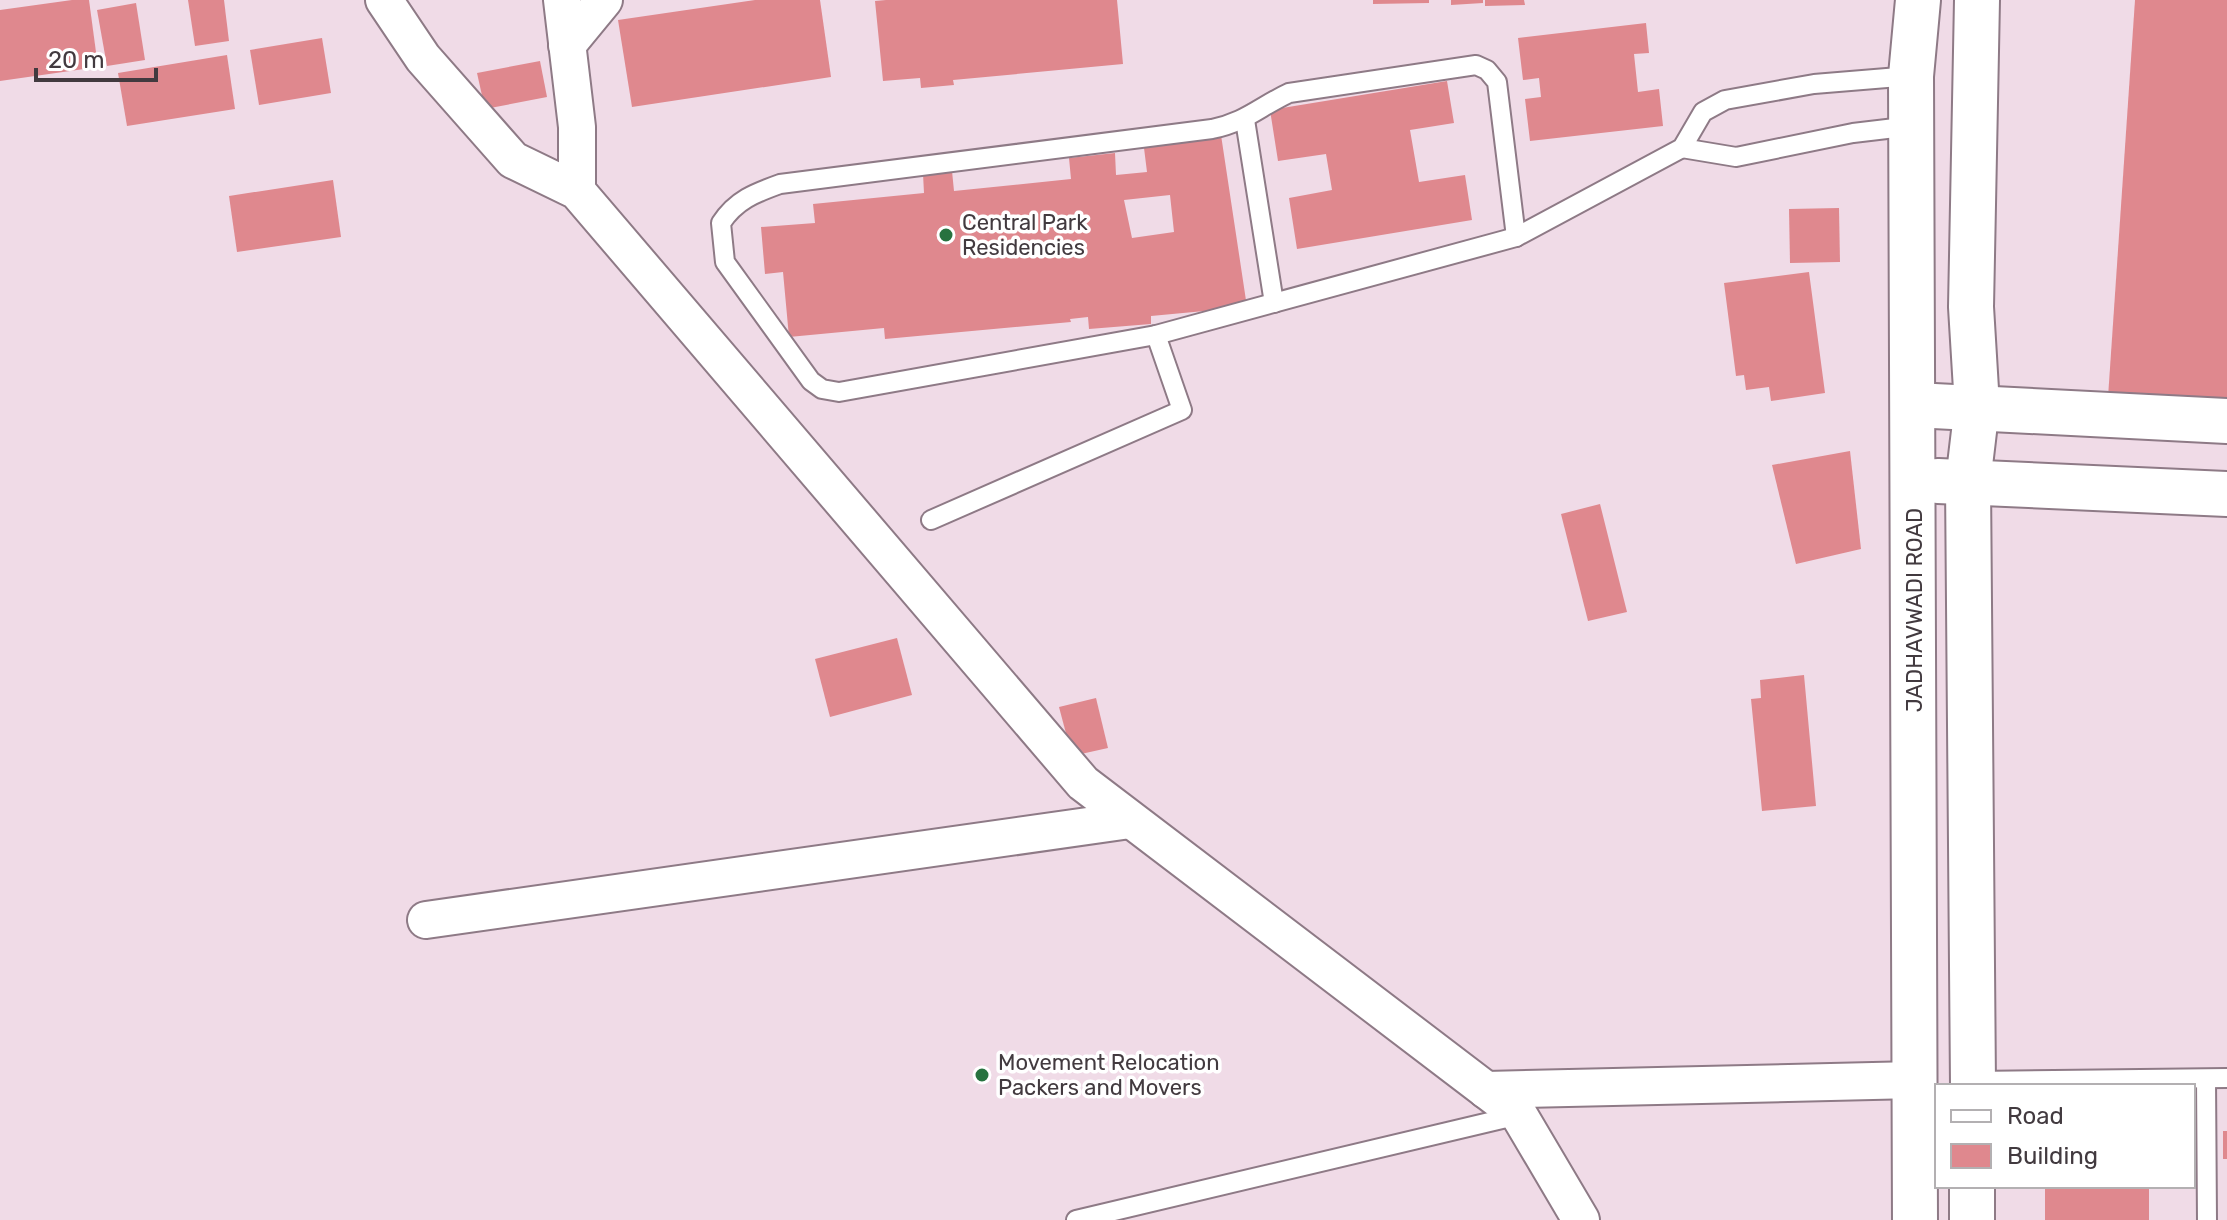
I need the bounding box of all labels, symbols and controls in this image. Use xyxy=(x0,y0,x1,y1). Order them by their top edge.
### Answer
scale bar xyxy=(36,32,156,82)
text: 20 m xyxy=(48,46,105,74)
place label: Central Park Residencies xyxy=(962,209,1088,261)
marker: Central Park Residencies xyxy=(937,226,955,244)
street label: JADHAVWADI ROAD xyxy=(1901,508,1928,712)
place label: Movement Relocation Packers and Movers xyxy=(998,1049,1219,1101)
marker: Movement Relocation Packers and Movers xyxy=(973,1066,991,1084)
legend xyxy=(1935,1084,2195,1188)
text: Road xyxy=(2007,1102,2064,1130)
text: Building xyxy=(2007,1142,2098,1170)

